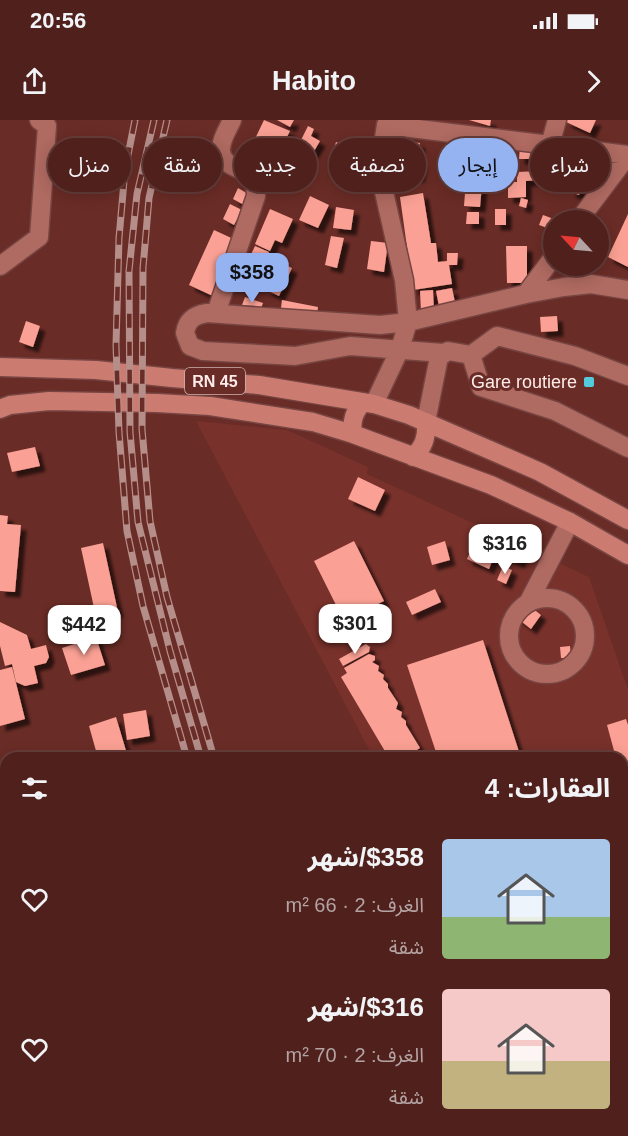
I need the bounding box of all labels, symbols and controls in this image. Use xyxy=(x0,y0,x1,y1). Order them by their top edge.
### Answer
text: 20:56 xyxy=(30,8,86,33)
icon: share xyxy=(18,65,51,98)
icon: forward xyxy=(577,65,610,98)
text: Habito xyxy=(272,66,356,96)
chip: منزل xyxy=(48,138,131,192)
chip: شقة xyxy=(143,138,222,192)
chip: جديد xyxy=(234,138,317,192)
chip: تصفية xyxy=(329,138,426,192)
chip: إيجار xyxy=(438,138,518,192)
chip: شراء xyxy=(530,138,610,192)
north arrow xyxy=(543,210,609,276)
map controls xyxy=(543,210,609,276)
pin: $358 xyxy=(216,253,288,304)
text: $358 xyxy=(230,261,274,283)
road number: RN 45 xyxy=(185,368,245,394)
place label: Gare routiere xyxy=(471,372,577,392)
marker: Gare routiere xyxy=(582,375,596,389)
pin: $316 xyxy=(469,524,541,575)
text: $316 xyxy=(483,532,527,554)
pin: $301 xyxy=(319,604,391,655)
pin: $442 xyxy=(48,605,120,656)
text: $301 xyxy=(333,612,377,634)
text: $442 xyxy=(62,613,106,635)
icon: filters xyxy=(18,772,51,805)
text: العقارات: 4 xyxy=(485,773,610,803)
text: $358/شهر xyxy=(308,842,424,872)
icon: home xyxy=(490,863,562,935)
icon: heart xyxy=(18,883,51,916)
text: الغرف: 2 · 66 m² xyxy=(285,894,424,916)
text: شقة xyxy=(389,936,424,958)
text: $316/شهر xyxy=(308,992,424,1022)
icon: home xyxy=(490,1013,562,1085)
icon: heart xyxy=(18,1033,51,1066)
text: الغرف: 2 · 70 m² xyxy=(285,1044,424,1066)
text: شقة xyxy=(389,1086,424,1108)

